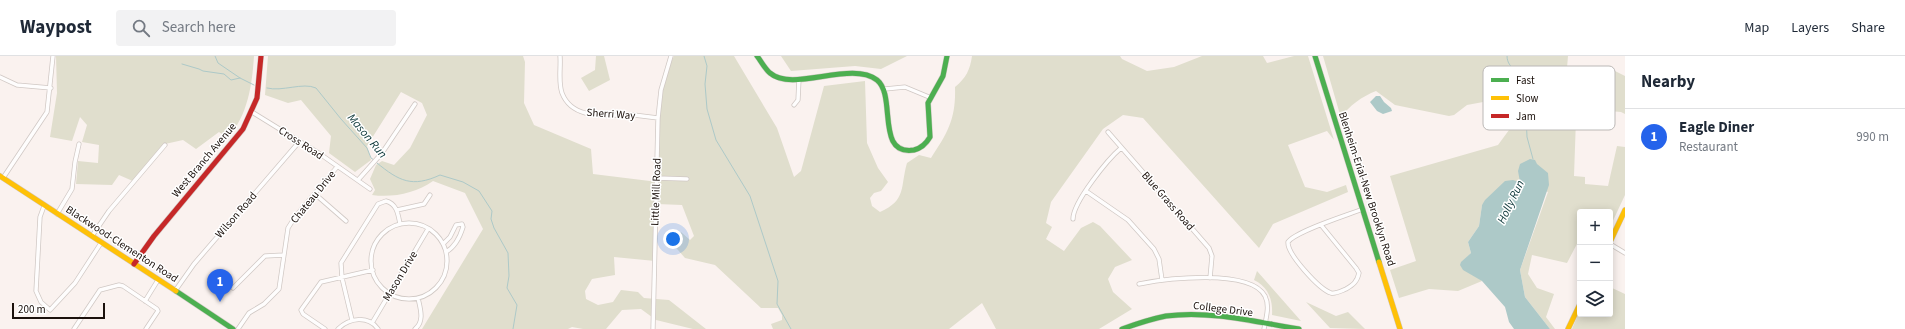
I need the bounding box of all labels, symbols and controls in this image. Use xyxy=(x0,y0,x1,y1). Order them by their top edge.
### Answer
search box xyxy=(116,10,396,46)
text: Waypost xyxy=(20,14,92,41)
icon: search xyxy=(130,17,152,39)
text: Search here xyxy=(162,17,236,38)
text: Map xyxy=(1744,18,1769,38)
text: Layers xyxy=(1791,18,1829,38)
text: Share xyxy=(1851,18,1885,38)
legend xyxy=(1483,66,1615,130)
text: Nearby xyxy=(1641,70,1695,94)
text: Fast xyxy=(1516,73,1535,88)
text: Slow xyxy=(1516,91,1539,106)
street label: Sherri Way xyxy=(586,105,636,123)
text: Jam xyxy=(1516,109,1536,124)
water label: Mason Run xyxy=(343,110,391,162)
street label: Blenheim-Erial-New Brooklyn Road xyxy=(1335,110,1399,268)
text: Eagle Diner xyxy=(1679,117,1754,138)
street label: West Branch Avenue xyxy=(168,119,240,200)
street label: Cross Road xyxy=(276,123,326,163)
text: 1 xyxy=(1651,128,1657,146)
text: 990 m xyxy=(1856,128,1889,146)
text: Restaurant xyxy=(1679,138,1738,156)
street label: Little Mill Road xyxy=(647,158,665,226)
street label: Chateau Drive xyxy=(287,167,339,227)
street label: Blue Grass Road xyxy=(1138,168,1198,234)
water label: Holly Run xyxy=(1493,177,1529,227)
street label: Wilson Road xyxy=(212,189,260,241)
street label: Blackwood-Clementon Road xyxy=(63,202,181,286)
map controls xyxy=(1577,209,1613,317)
button: + xyxy=(1577,209,1613,245)
your location xyxy=(663,229,683,249)
button: − xyxy=(1577,245,1613,281)
street label: Mason Drive xyxy=(379,248,421,304)
pin: 1 xyxy=(207,269,233,302)
button: layers xyxy=(1577,281,1613,317)
street label: College Drive xyxy=(1192,298,1254,320)
scale bar xyxy=(12,301,105,320)
text: 200 m xyxy=(18,302,46,317)

